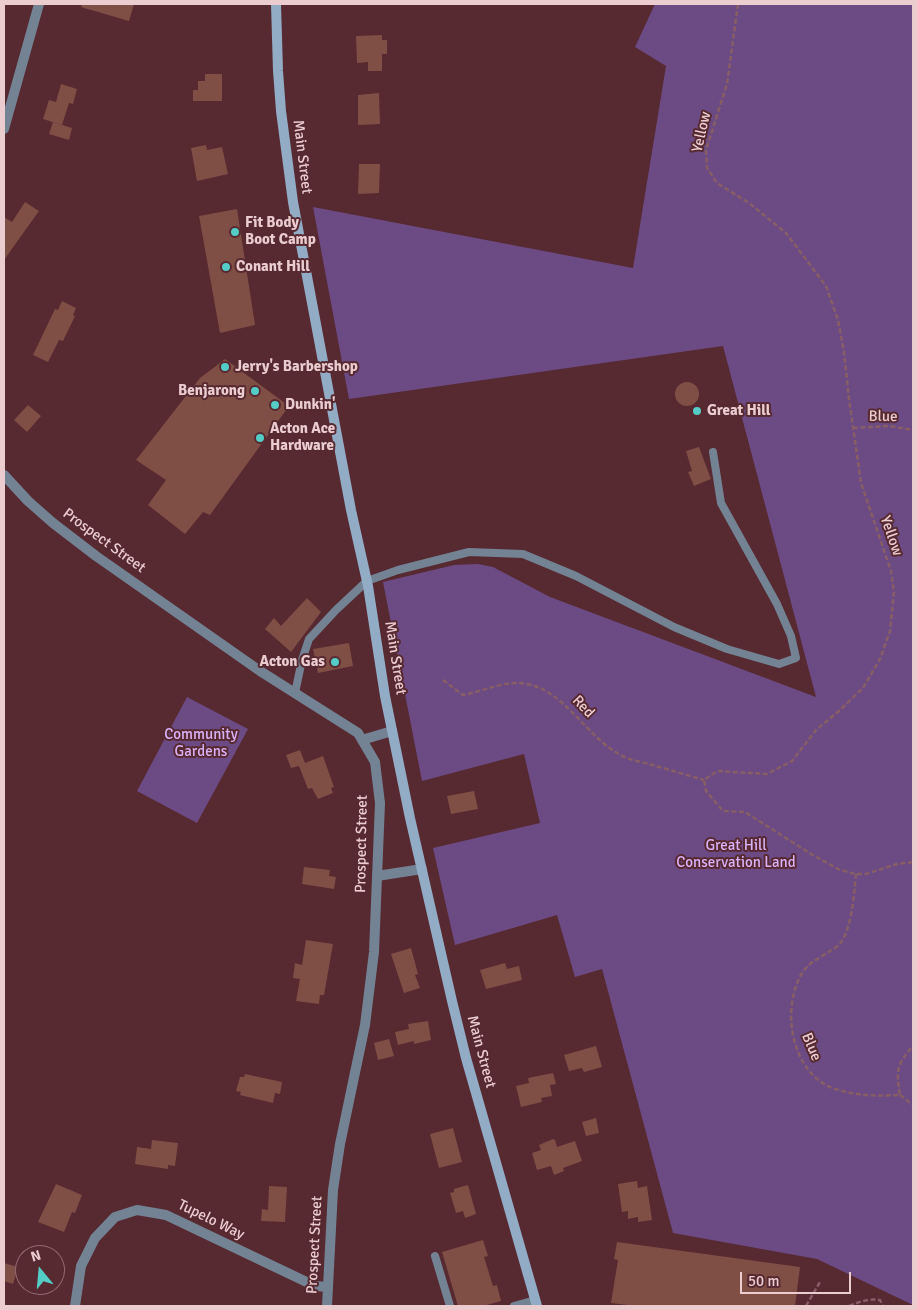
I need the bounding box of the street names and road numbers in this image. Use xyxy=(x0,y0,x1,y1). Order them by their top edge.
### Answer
street label: Yellow xyxy=(689,110,715,154)
street label: Main Street xyxy=(289,119,315,195)
street label: Blue xyxy=(868,408,898,426)
street label: Prospect Street xyxy=(59,505,149,577)
street label: Yellow xyxy=(876,514,906,558)
street label: Main Street xyxy=(380,620,410,696)
street label: Red xyxy=(568,692,598,722)
street label: Prospect Street xyxy=(352,795,372,893)
street label: Main Street xyxy=(463,1014,499,1090)
street label: Blue xyxy=(797,1030,825,1064)
street label: Tupelo Way xyxy=(175,1196,247,1244)
street label: Prospect Street xyxy=(303,1196,327,1294)

